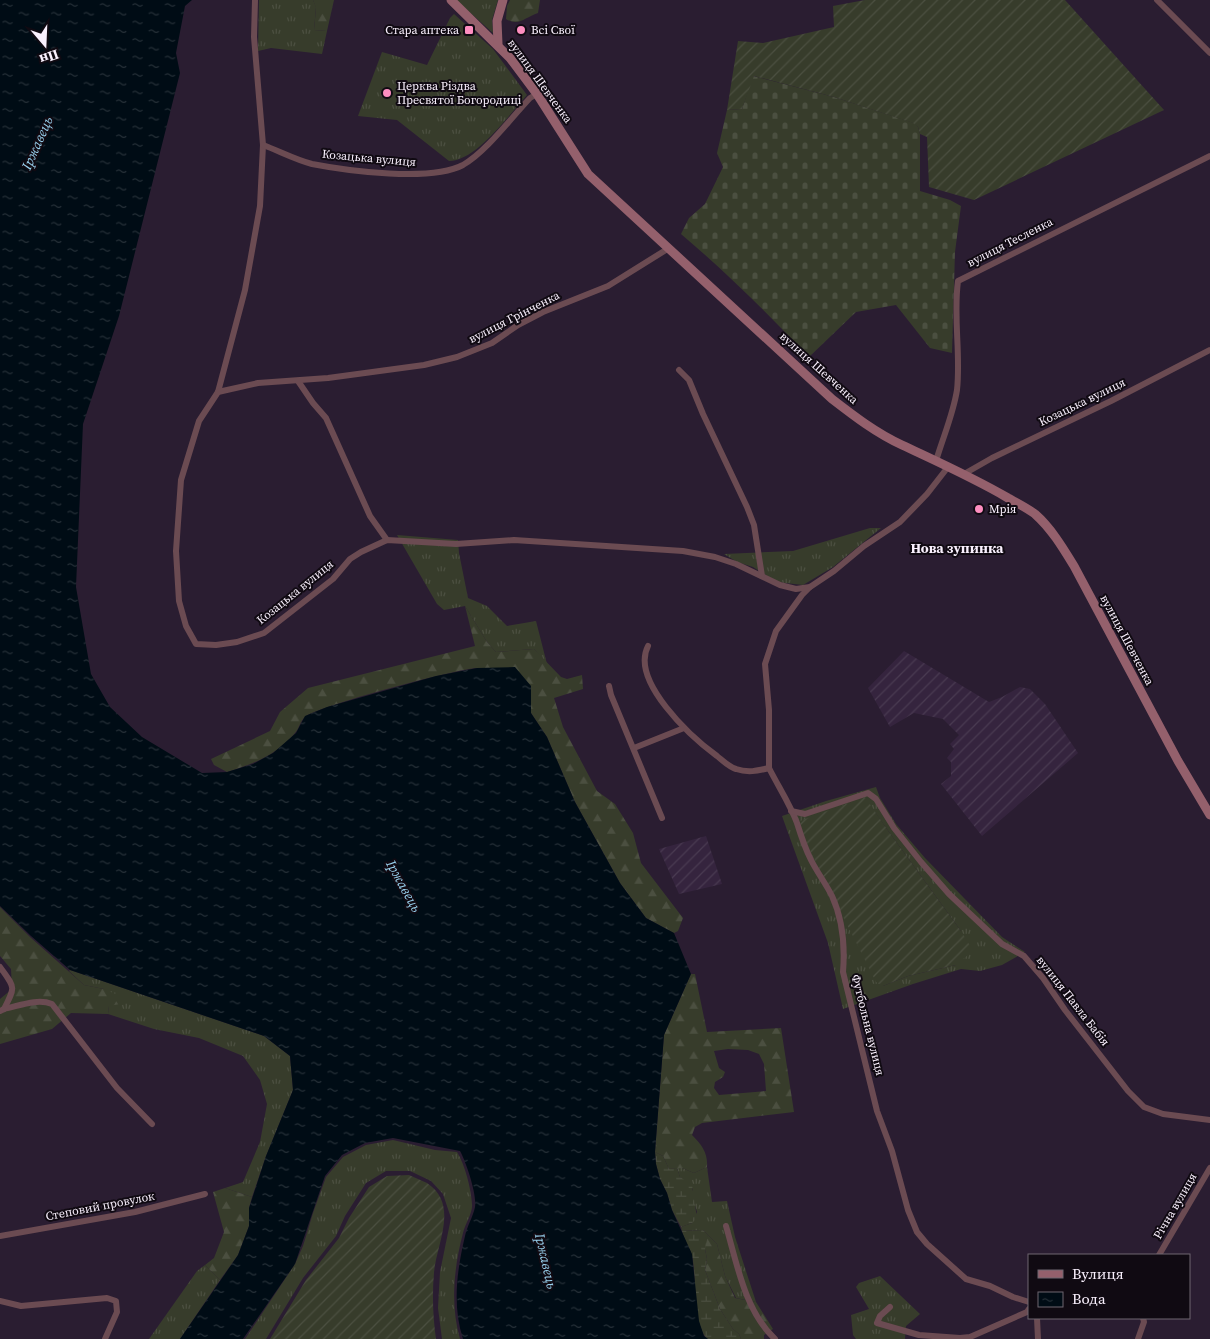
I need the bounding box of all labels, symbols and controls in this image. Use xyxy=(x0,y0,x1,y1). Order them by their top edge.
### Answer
north arrow xyxy=(20,20,70,70)
place label: Стара аптека xyxy=(385,22,460,38)
place label: Всі Свої xyxy=(531,22,575,38)
marker: Стара аптека xyxy=(463,24,475,36)
marker: Всі Свої xyxy=(515,24,527,36)
street label: вулиця Шевченка xyxy=(504,36,577,127)
text: Пн xyxy=(37,45,62,70)
place label: Церква Різдва Пресвятої Богородиці xyxy=(397,78,522,108)
marker: Церква Різдва Пресвятої Богородиці xyxy=(381,87,393,99)
water label: Іржавець xyxy=(16,112,58,174)
street label: Козацька вулиця xyxy=(321,146,417,170)
street label: вулиця Тесленка xyxy=(964,213,1056,271)
street label: вулиця Грінченка xyxy=(466,287,563,347)
street label: вулиця Шевченка xyxy=(776,328,862,408)
street label: Козацька вулиця xyxy=(1036,374,1128,430)
place label: Мрія xyxy=(989,501,1016,517)
marker: Мрія xyxy=(973,503,985,515)
district label: Нова зупинка xyxy=(910,538,1004,558)
street label: Козацька вулиця xyxy=(253,556,337,628)
street label: вулиця Шевченка xyxy=(1096,592,1158,689)
water label: Іржавець xyxy=(381,855,427,916)
street label: вулиця Павла Бабія xyxy=(1033,953,1113,1049)
street label: Футбольна вулиця xyxy=(848,973,888,1077)
street label: Річна вулиця xyxy=(1150,1170,1200,1242)
street label: Степовий провулок xyxy=(44,1188,156,1224)
water label: Іржавець xyxy=(530,1230,562,1292)
legend xyxy=(1028,1254,1190,1319)
text: Вулиця xyxy=(1072,1263,1124,1284)
text: Вода xyxy=(1072,1288,1106,1309)

